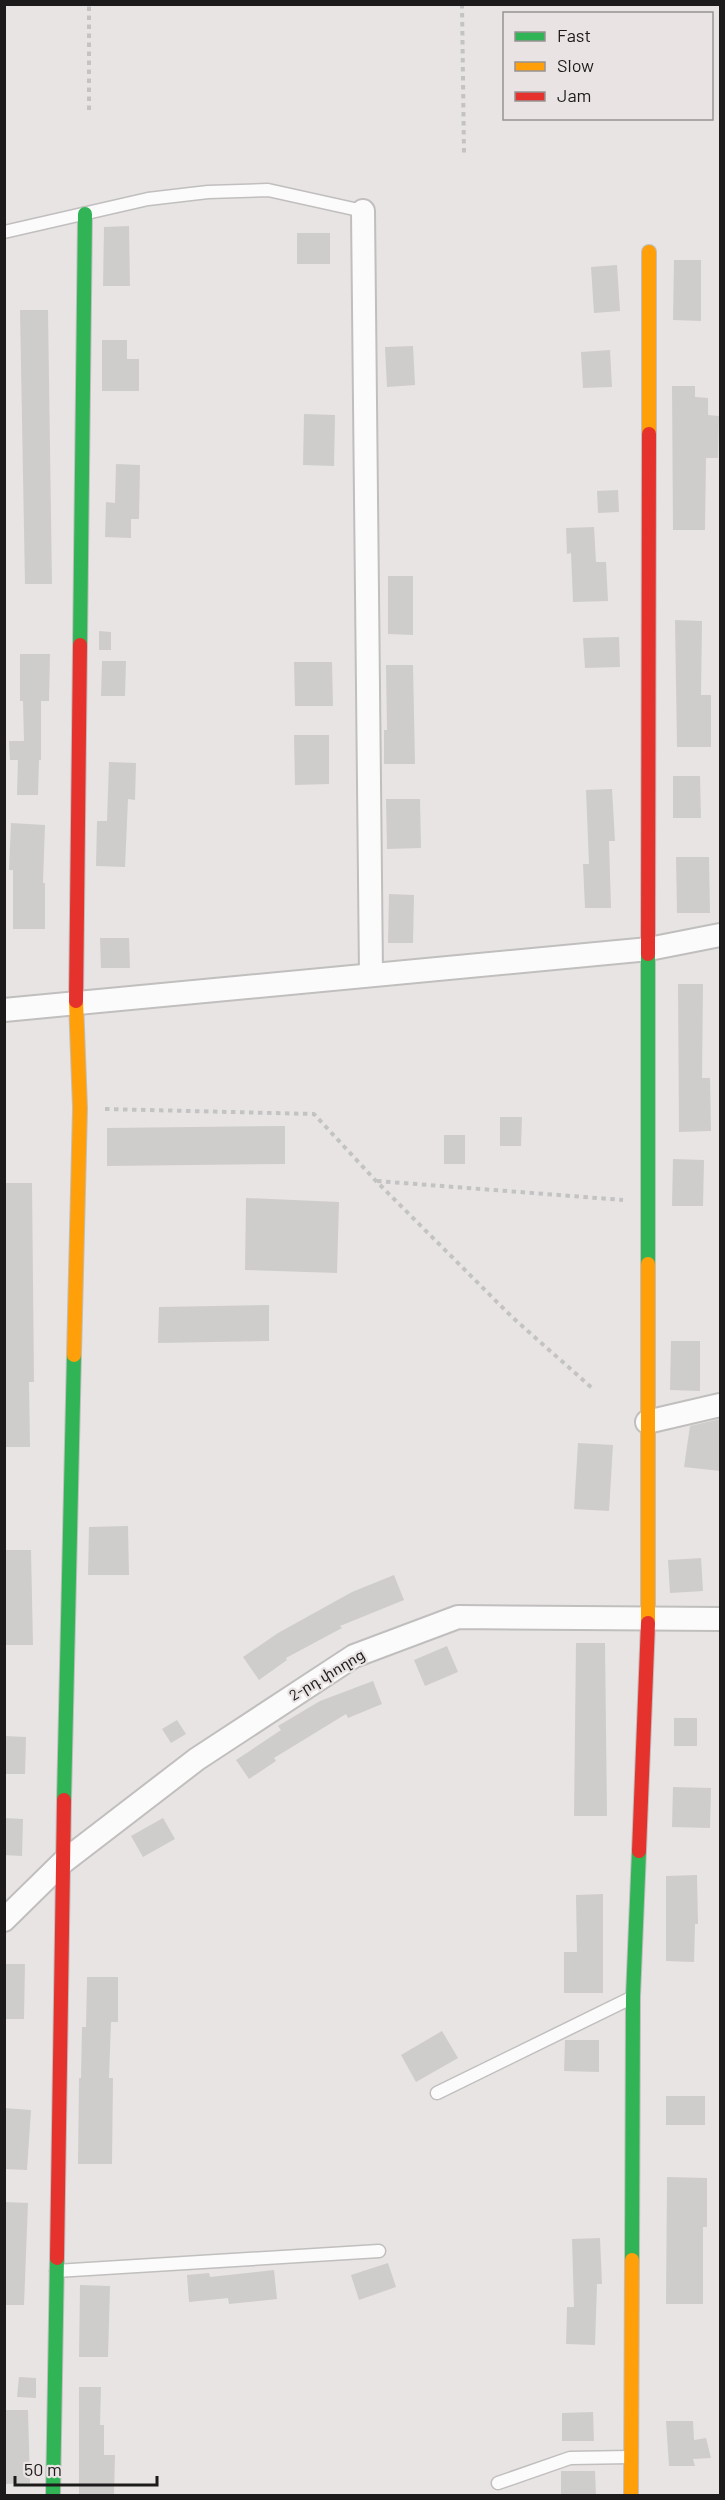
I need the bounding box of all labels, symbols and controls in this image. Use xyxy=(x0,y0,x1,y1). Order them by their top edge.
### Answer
legend xyxy=(503,12,713,120)
text: Fast xyxy=(557,24,591,46)
text: Slow xyxy=(557,54,594,76)
text: Jam xyxy=(557,84,591,106)
street label: 2-րդ փողոց xyxy=(285,1645,368,1705)
scale bar xyxy=(15,2449,158,2487)
text: 50 m xyxy=(24,2458,62,2480)

